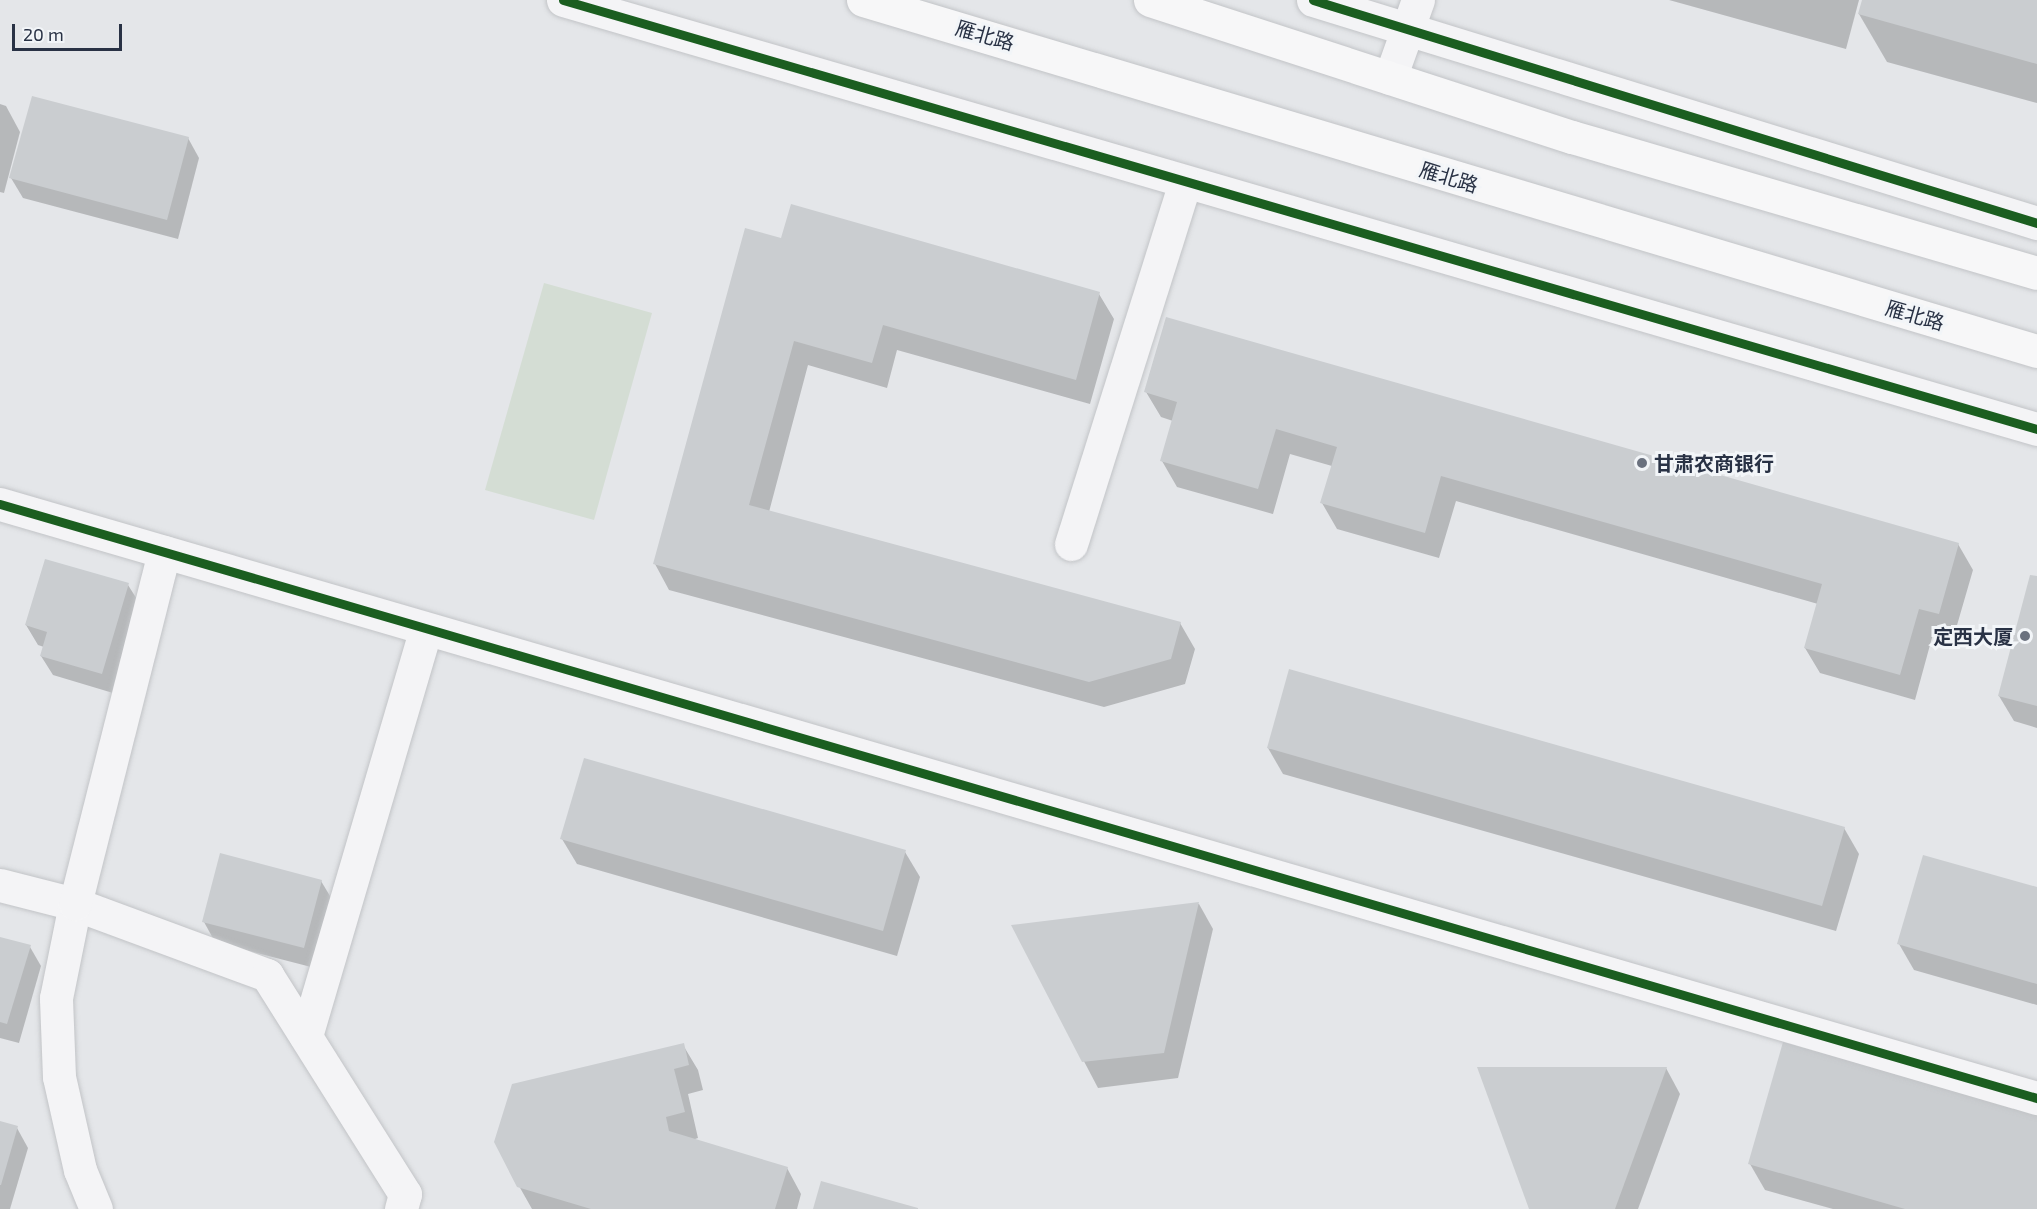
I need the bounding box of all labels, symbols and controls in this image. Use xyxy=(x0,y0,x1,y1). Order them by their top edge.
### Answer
scale bar xyxy=(15,12,124,50)
street label: 雁北路 xyxy=(953,15,1017,55)
text: 20 m xyxy=(23,23,64,45)
street label: 雁北路 xyxy=(1417,157,1481,197)
street label: 雁北路 xyxy=(1883,295,1947,335)
place label: 甘肃农商银行 xyxy=(1654,451,1774,475)
marker: 甘肃农商银行 xyxy=(1635,456,1649,470)
place label: 定西大厦 xyxy=(1933,624,2013,648)
marker: 定西大厦 xyxy=(2018,629,2032,643)

